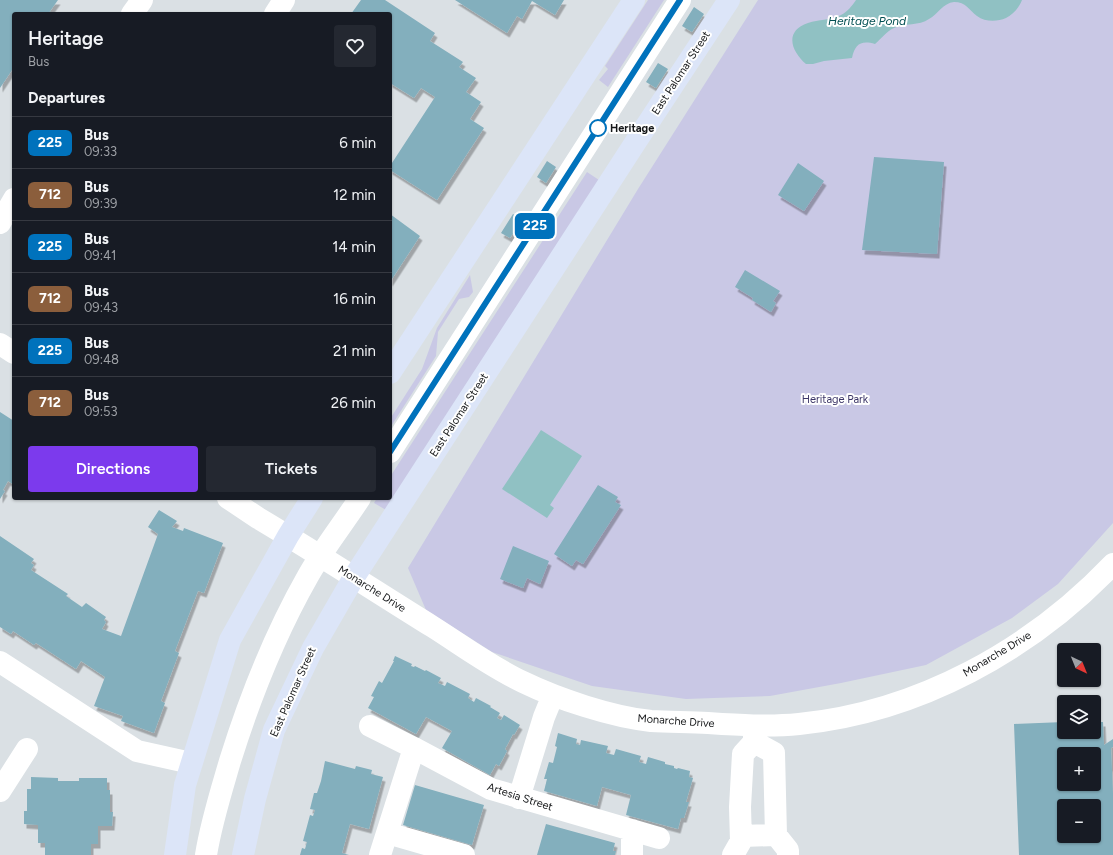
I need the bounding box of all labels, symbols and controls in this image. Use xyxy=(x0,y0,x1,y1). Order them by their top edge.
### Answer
water label: Heritage Pond xyxy=(828,14,907,28)
button: heart xyxy=(334,25,376,67)
text: Heritage xyxy=(28,27,103,50)
street label: East Palomar Street xyxy=(649,29,713,117)
text: Bus xyxy=(28,54,49,69)
text: Departures xyxy=(28,89,105,107)
marker: Heritage xyxy=(589,119,607,137)
place label: Heritage xyxy=(610,122,654,135)
text: Bus xyxy=(84,126,109,144)
text: 225 xyxy=(38,134,62,151)
text: 6 min xyxy=(339,134,376,152)
text: 09:33 xyxy=(84,144,117,159)
text: Bus xyxy=(84,178,109,196)
text: 712 xyxy=(39,186,61,203)
text: 12 min xyxy=(333,186,376,204)
text: 09:39 xyxy=(84,196,117,211)
line badge: 225 xyxy=(512,213,558,239)
text: 225 xyxy=(523,217,547,234)
text: Bus xyxy=(84,230,109,248)
text: 225 xyxy=(38,238,62,255)
text: 14 min xyxy=(332,238,376,256)
text: 09:41 xyxy=(84,248,116,263)
text: Bus xyxy=(84,282,109,300)
text: 712 xyxy=(39,290,61,307)
text: 16 min xyxy=(333,290,376,308)
text: 09:43 xyxy=(84,300,118,315)
text: Bus xyxy=(84,334,109,352)
text: 225 xyxy=(38,342,62,359)
text: 21 min xyxy=(333,342,376,360)
text: 09:48 xyxy=(84,352,119,367)
street label: East Palomar Street xyxy=(427,371,491,459)
text: Bus xyxy=(84,386,109,404)
park label: Heritage Park xyxy=(802,393,869,406)
text: 712 xyxy=(39,394,61,411)
text: 26 min xyxy=(331,394,376,412)
text: 09:53 xyxy=(84,404,118,419)
button: Directions xyxy=(28,446,198,492)
button: Tickets xyxy=(206,446,376,492)
street label: Monarche Drive xyxy=(336,563,408,615)
street label: Monarche Drive xyxy=(960,628,1034,680)
north arrow xyxy=(1057,643,1101,687)
map controls xyxy=(1057,643,1101,843)
street label: East Palomar Street xyxy=(267,645,319,739)
button: layers xyxy=(1057,695,1101,739)
street label: Monarche Drive xyxy=(637,712,715,730)
button: + xyxy=(1057,747,1101,791)
street label: Artesia Street xyxy=(486,780,554,814)
button: − xyxy=(1057,799,1101,843)

